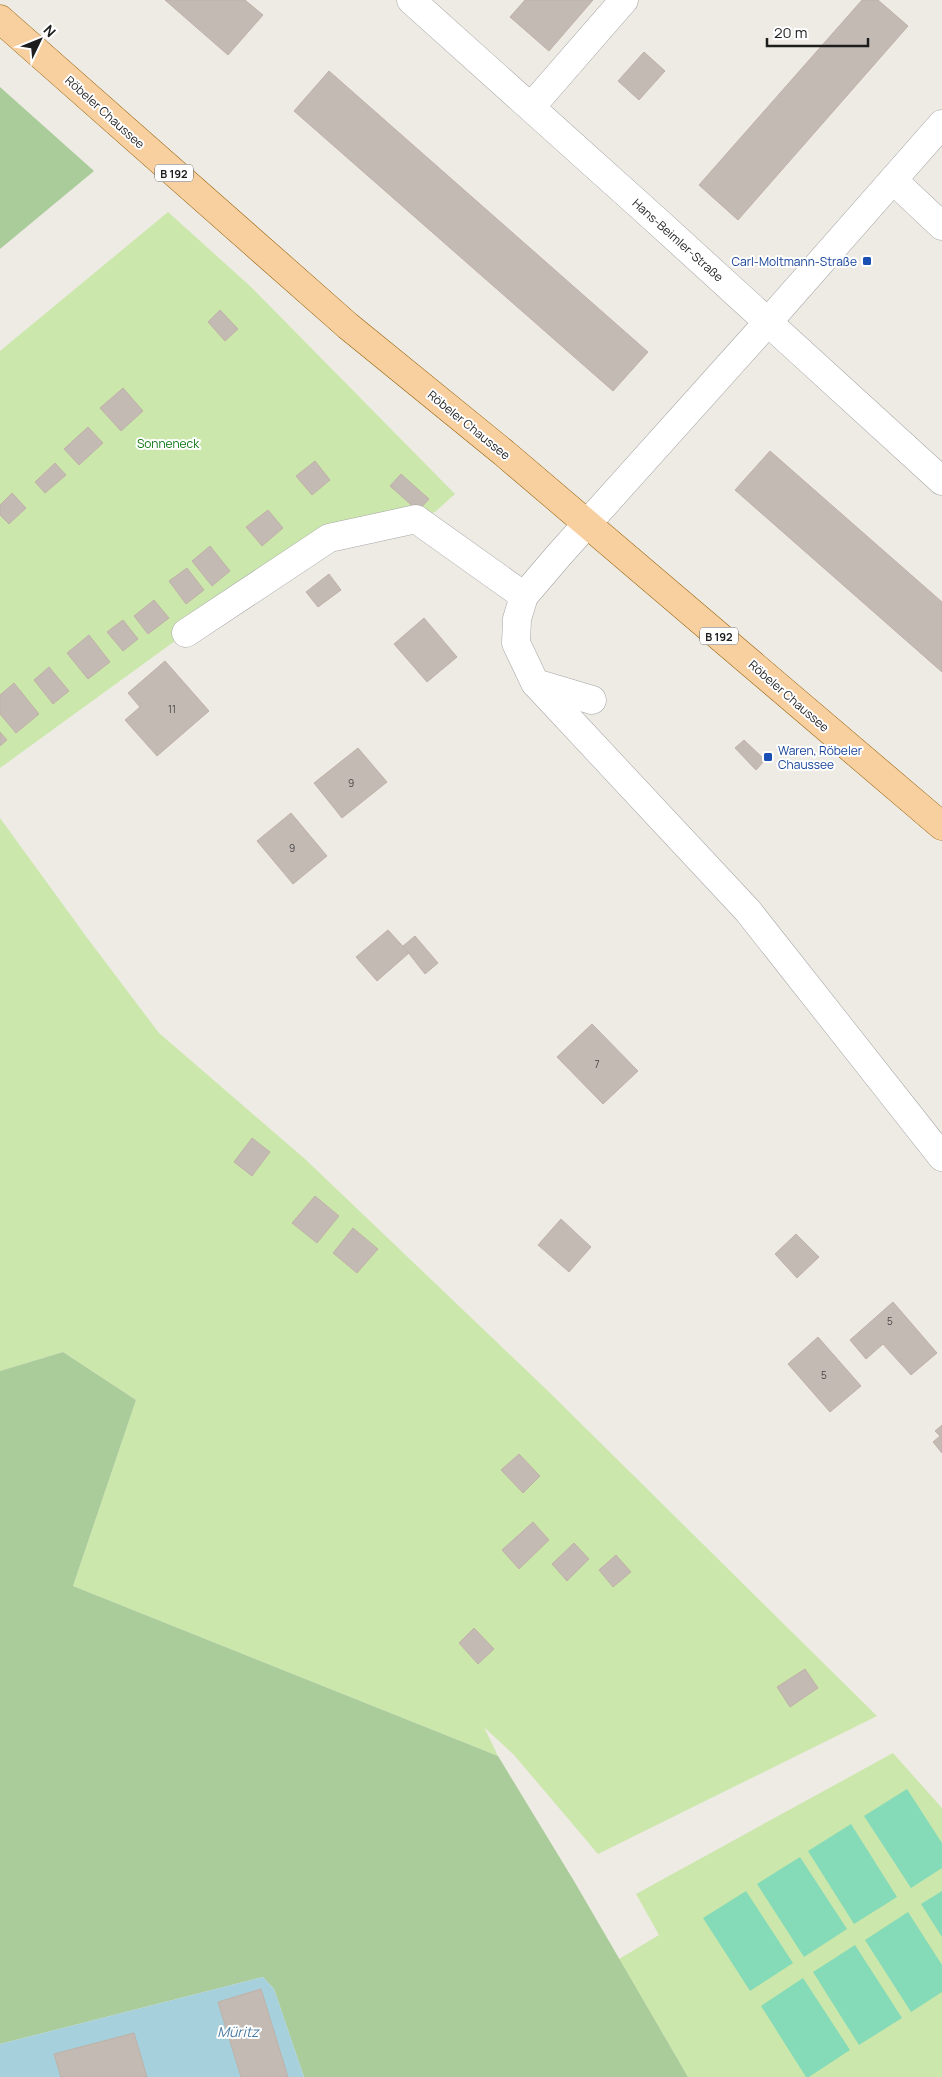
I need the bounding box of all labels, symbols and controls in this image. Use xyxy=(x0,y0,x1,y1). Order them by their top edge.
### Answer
north arrow xyxy=(15,15,65,65)
scale bar xyxy=(767,15,868,47)
text: N xyxy=(39,21,60,41)
text: 20 m xyxy=(774,22,807,43)
street label: Röbeler Chaussee xyxy=(62,72,148,152)
road number: B 192 xyxy=(155,164,193,182)
street label: Hans-Beimler-Straße xyxy=(629,195,727,285)
place label: Carl-Moltmann-Straße xyxy=(731,253,857,270)
marker: Carl-Moltmann-Straße xyxy=(861,255,873,267)
street label: Röbeler Chaussee xyxy=(424,386,514,464)
park label: Sonneneck xyxy=(137,435,200,452)
road number: B 192 xyxy=(700,628,738,644)
street label: Röbeler Chaussee xyxy=(745,656,833,736)
house number: 11 xyxy=(168,702,176,716)
place label: Waren, Röbeler Chaussee xyxy=(778,742,863,773)
marker: Waren, Röbeler Chaussee xyxy=(762,751,774,763)
house number: 9 xyxy=(348,776,354,790)
house number: 9 xyxy=(289,841,295,855)
house number: 7 xyxy=(594,1057,600,1071)
house number: 5 xyxy=(887,1314,893,1328)
house number: 5 xyxy=(821,1368,827,1382)
water label: Müritz xyxy=(217,2022,260,2041)

